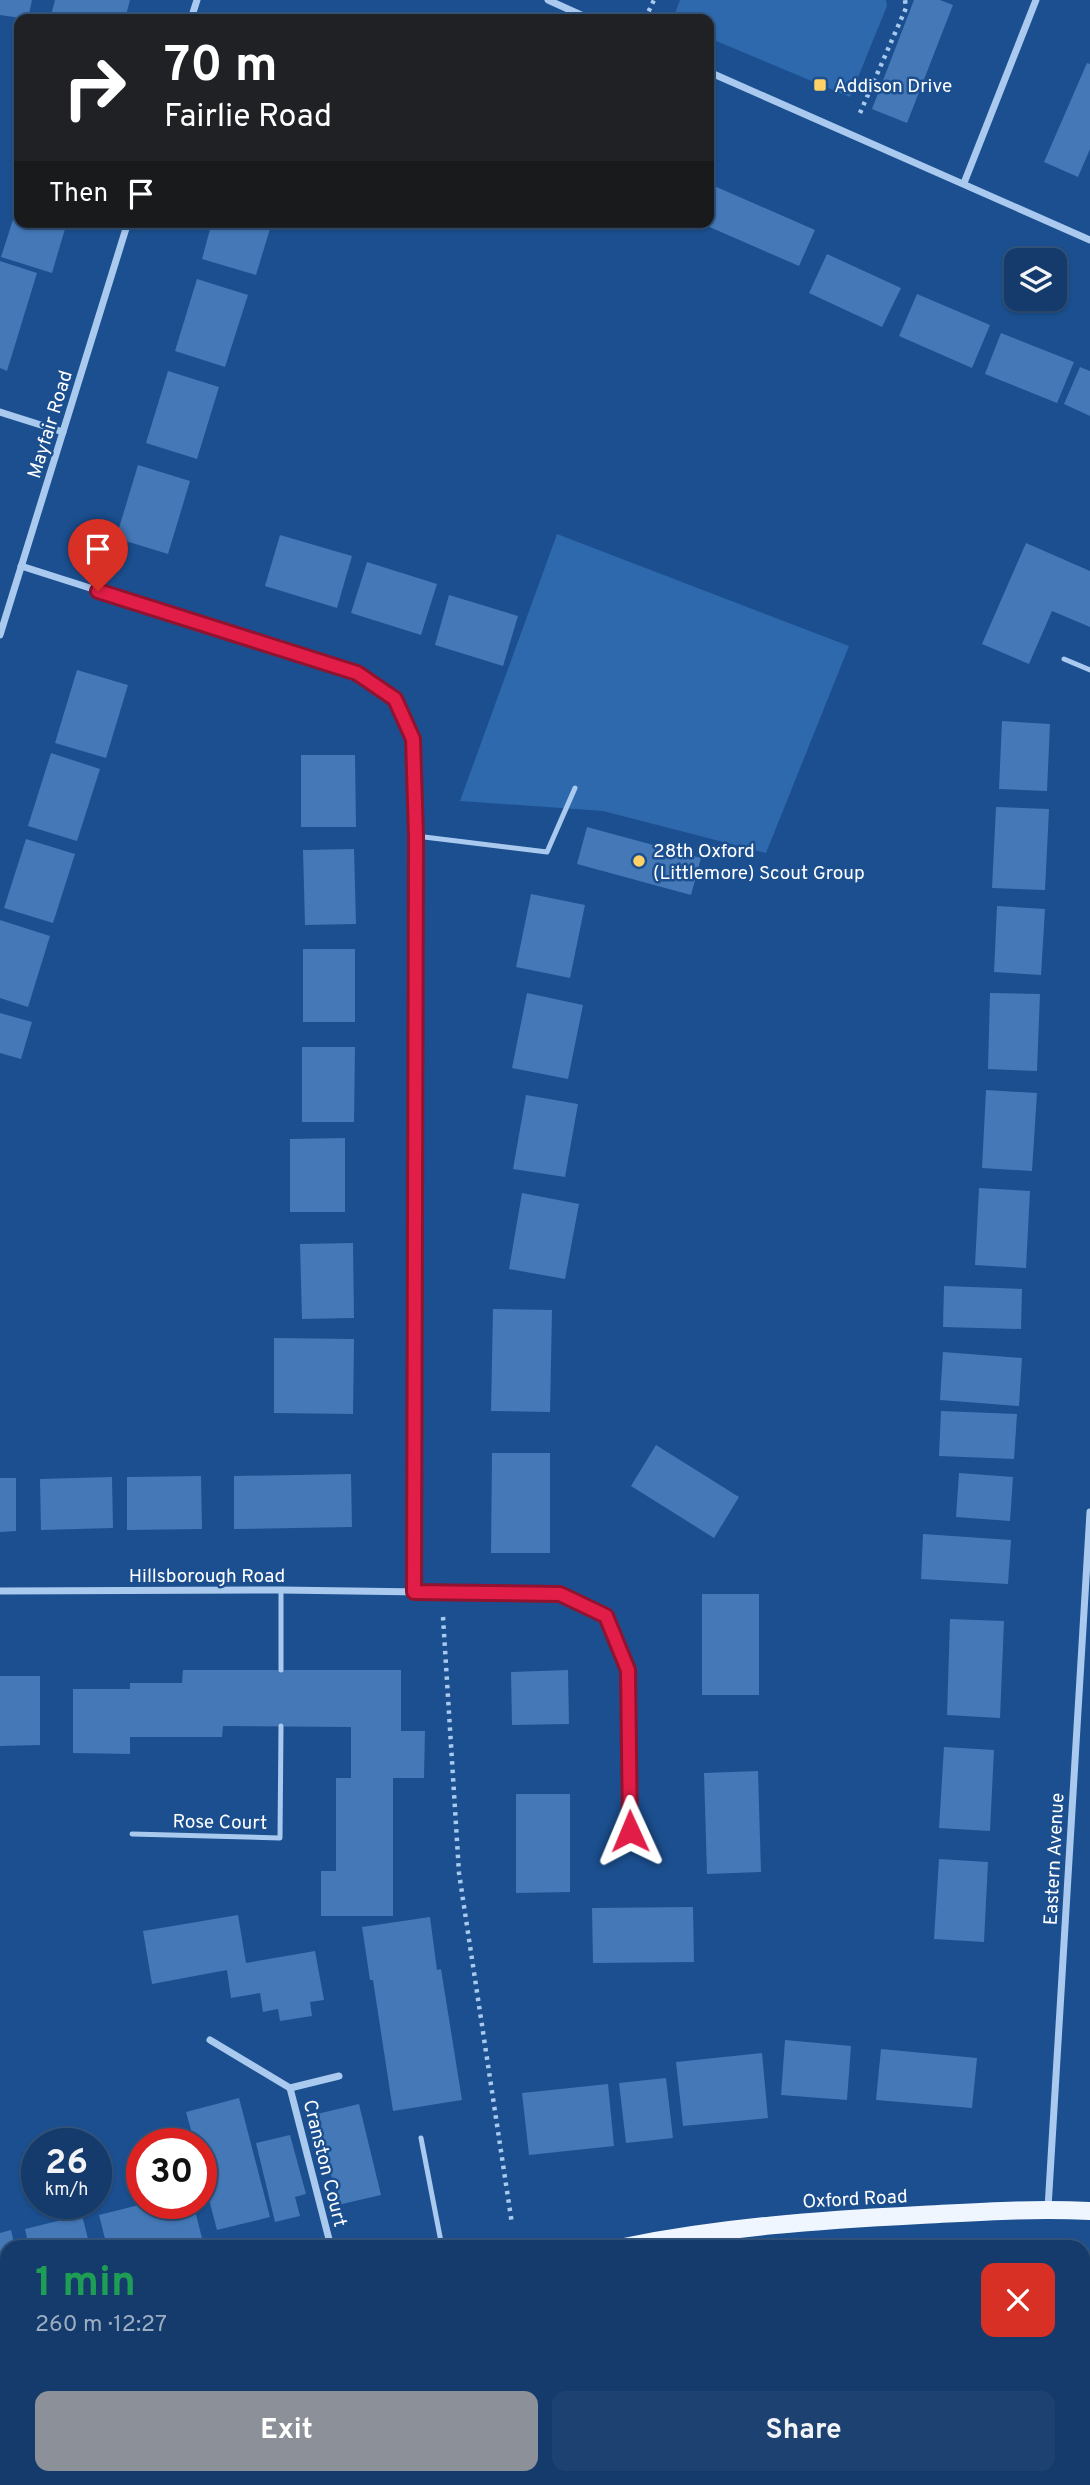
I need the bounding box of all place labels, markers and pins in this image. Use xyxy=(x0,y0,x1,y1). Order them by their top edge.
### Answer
place label: Addison Drive xyxy=(834,75,952,99)
marker: Addison Drive xyxy=(812,77,828,93)
pin xyxy=(68,519,128,591)
place label: 28th Oxford (Littlemore) Scout Group xyxy=(653,840,865,886)
marker: 28th Oxford (Littlemore) Scout Group xyxy=(631,853,647,869)

